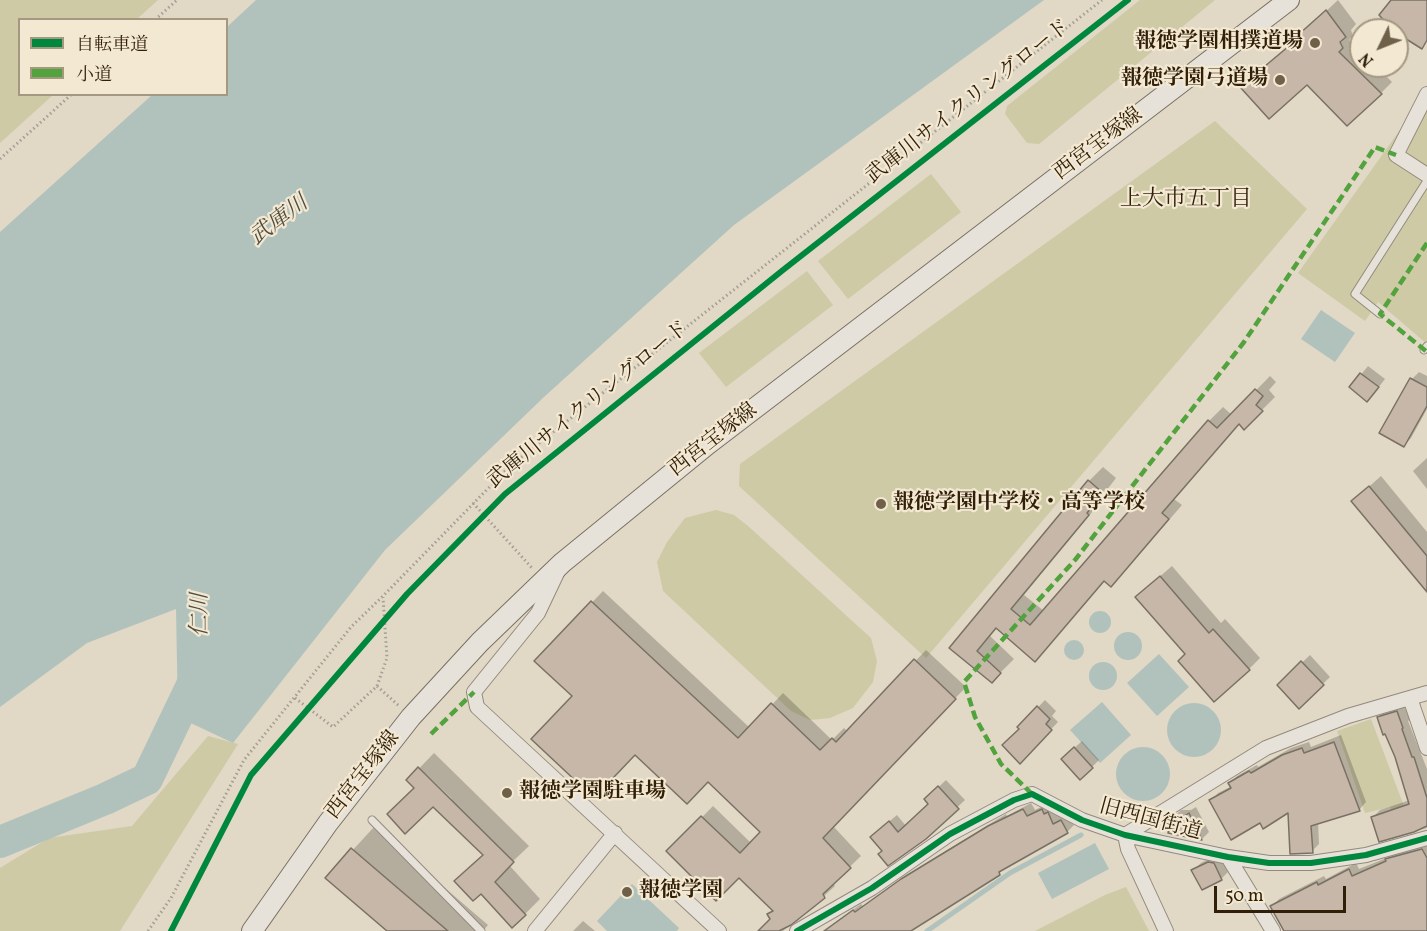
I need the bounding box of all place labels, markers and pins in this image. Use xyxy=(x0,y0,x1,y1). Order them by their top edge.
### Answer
place label: 報徳学園相撲道場 xyxy=(1135,30,1303,56)
marker: 報徳学園相撲道場 xyxy=(1308,36,1322,50)
place label: 報徳学園弓道場 xyxy=(1121,67,1268,93)
marker: 報徳学園弓道場 xyxy=(1273,73,1287,87)
place label: 報徳学園中学校・高等学校 xyxy=(893,491,1145,517)
marker: 報徳学園中学校・高等学校 xyxy=(874,497,888,511)
place label: 報徳学園駐車場 xyxy=(519,780,666,806)
marker: 報徳学園駐車場 xyxy=(500,786,514,800)
place label: 報徳学園 xyxy=(639,879,723,905)
marker: 報徳学園 xyxy=(620,885,634,899)

